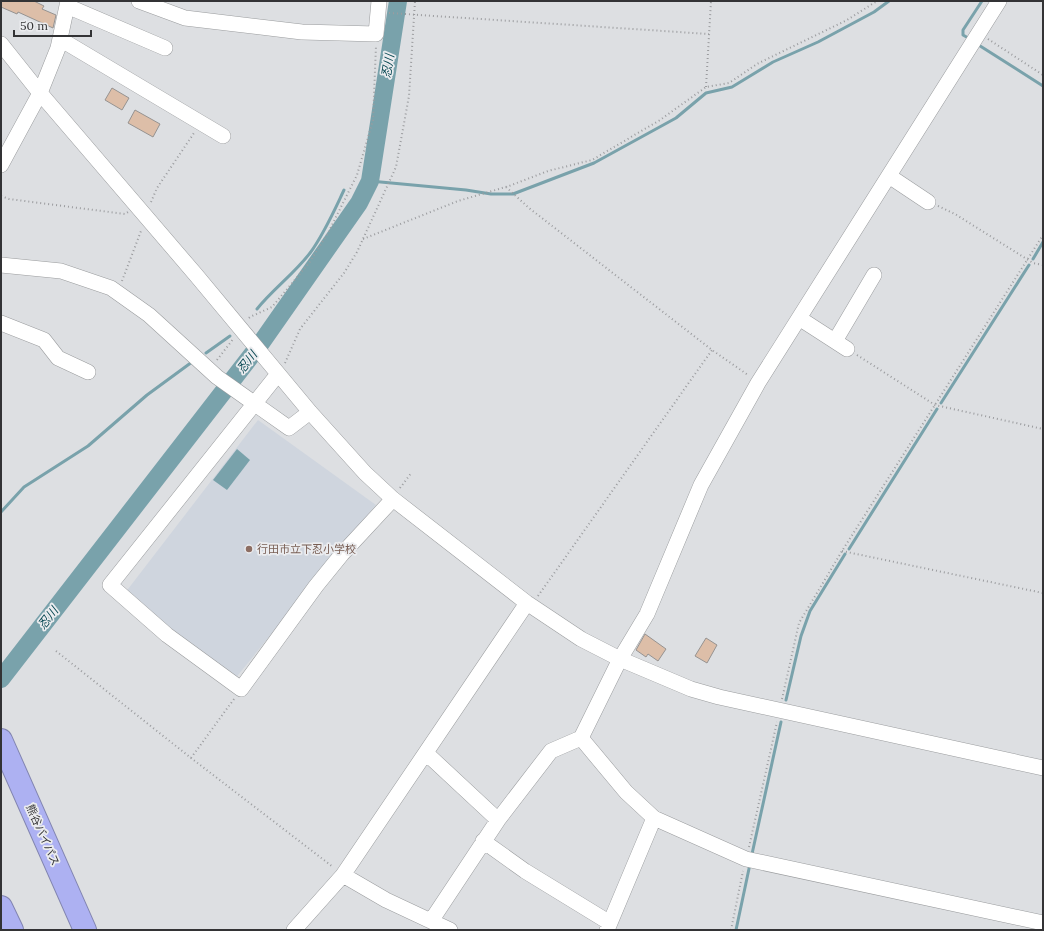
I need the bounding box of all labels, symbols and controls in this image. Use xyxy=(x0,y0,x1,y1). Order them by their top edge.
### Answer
scale bar xyxy=(14,12,91,38)
text: 50 m xyxy=(20,18,48,33)
water label: 忍川 xyxy=(378,51,397,79)
water label: 忍川 xyxy=(233,346,261,376)
place label: 行田市立下忍小学校 xyxy=(257,542,356,556)
marker: 行田市立下忍小学校 xyxy=(244,544,254,554)
water label: 忍川 xyxy=(34,602,62,632)
street label: 熊谷バイパス xyxy=(23,802,63,868)

